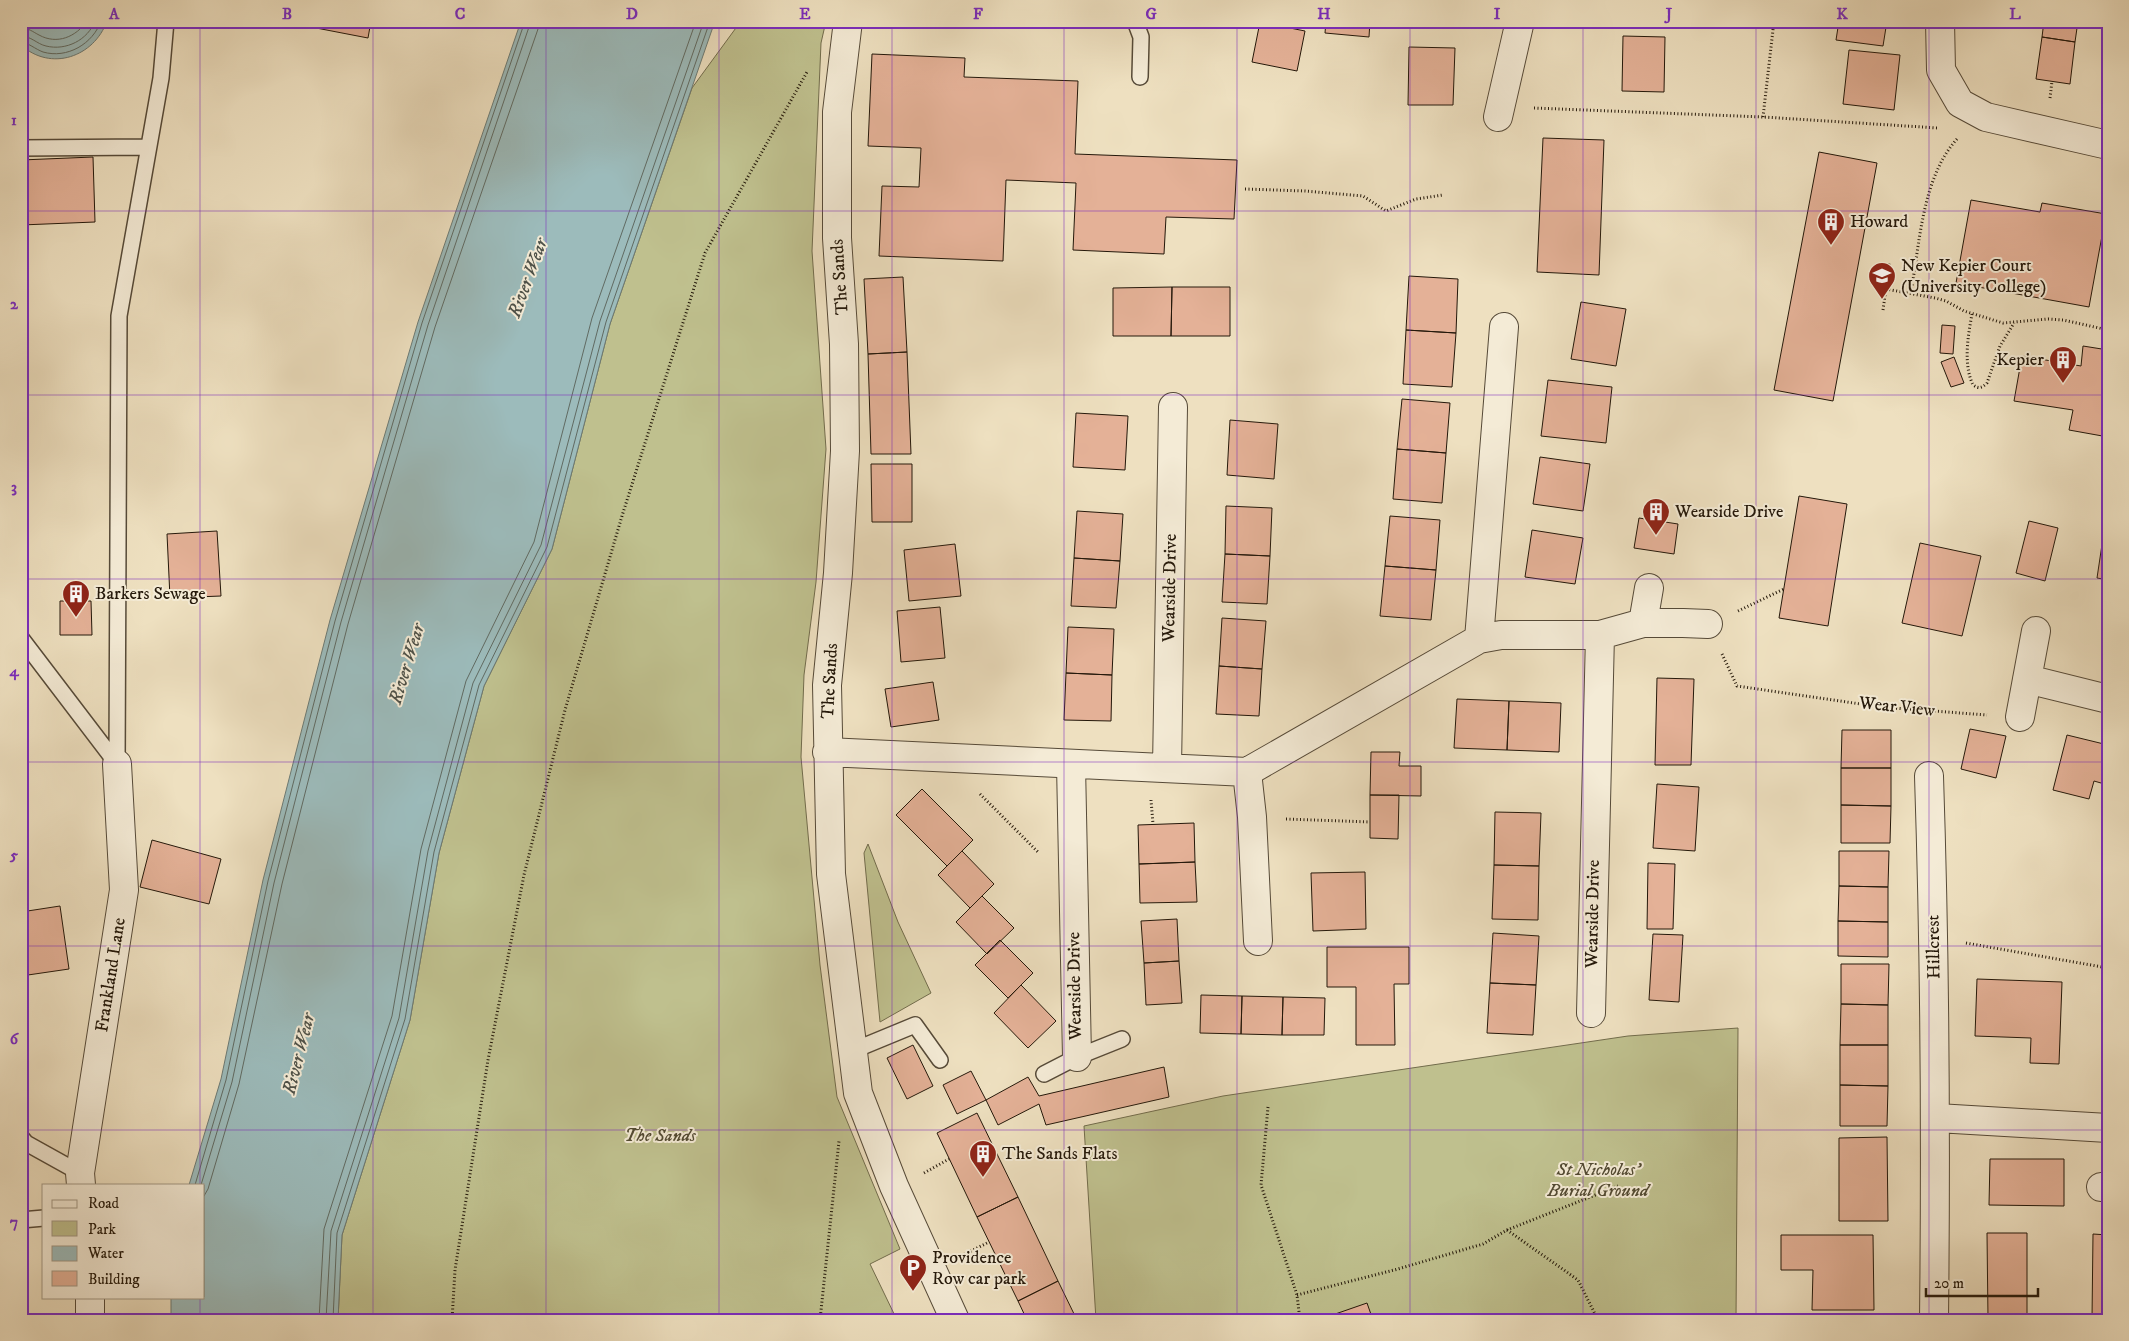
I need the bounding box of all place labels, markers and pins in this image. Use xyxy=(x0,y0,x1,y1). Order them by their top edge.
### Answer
building icon: Howard xyxy=(1816,207,1846,246)
place label: Howard xyxy=(1850,211,1908,233)
place label: New Kepier Court (University College) xyxy=(1901,255,2046,298)
school or university icon: New Kepier Court (University College) xyxy=(1867,261,1897,300)
building icon: Kepier xyxy=(2048,345,2078,384)
place label: Kepier xyxy=(1996,349,2044,371)
building icon: Wearside Drive xyxy=(1641,497,1671,536)
place label: Wearside Drive xyxy=(1674,501,1783,523)
building icon: Barkers Sewage xyxy=(61,579,91,618)
place label: Barkers Sewage xyxy=(95,583,206,605)
building icon: The Sands Flats xyxy=(968,1139,998,1178)
place label: The Sands Flats xyxy=(1002,1143,1117,1165)
place label: Providence Row car park xyxy=(932,1247,1026,1290)
parking icon: Providence Row car park xyxy=(898,1253,928,1292)

